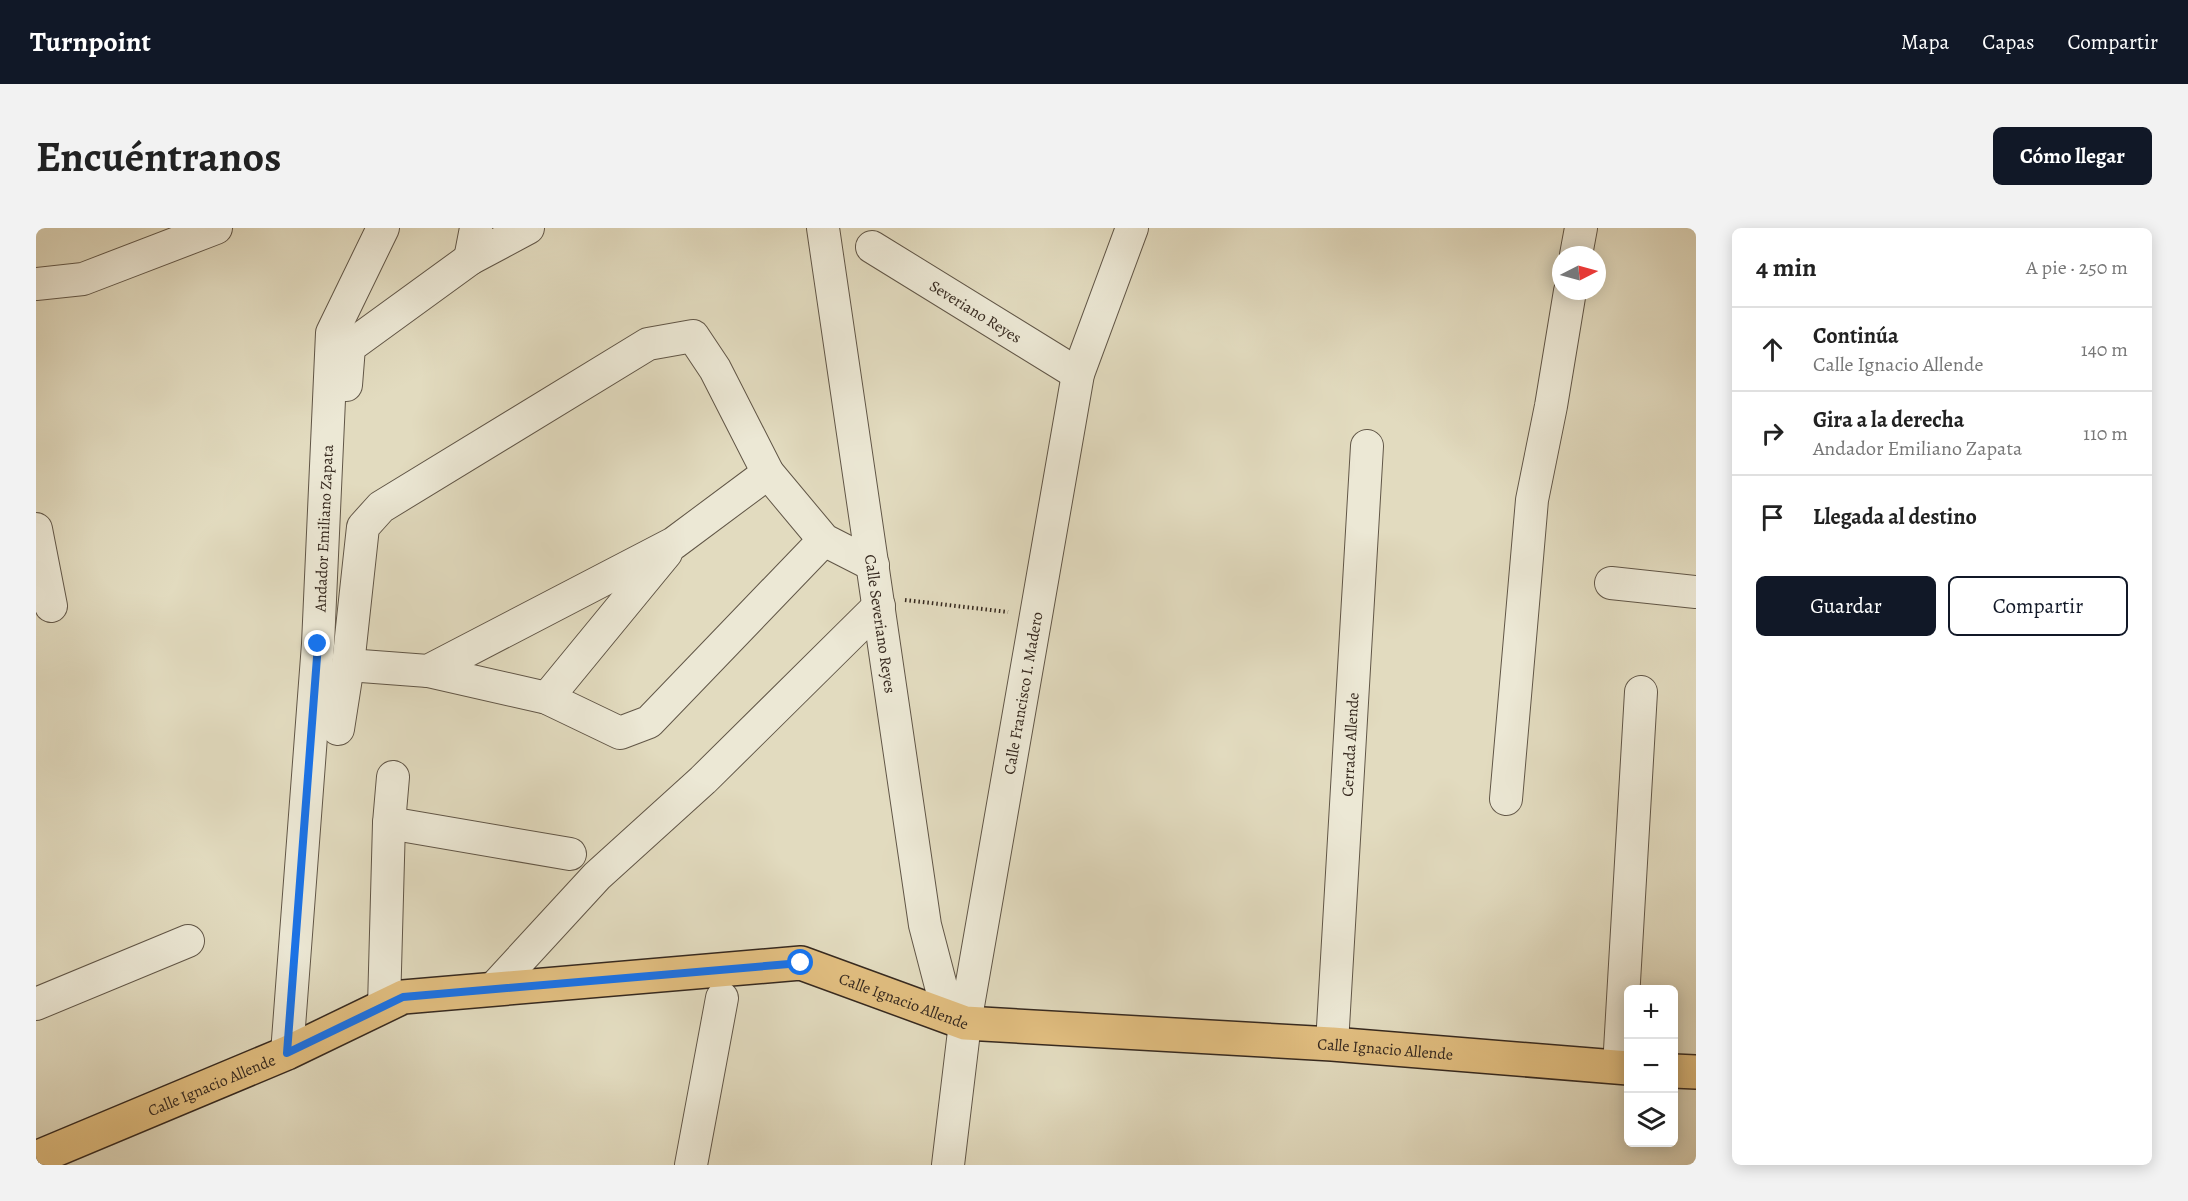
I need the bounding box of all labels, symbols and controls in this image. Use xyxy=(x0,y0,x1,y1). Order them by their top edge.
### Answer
text: Turnpoint xyxy=(30,23,151,61)
text: Mapa xyxy=(1901,28,1949,56)
text: Capas xyxy=(1982,28,2035,56)
text: Compartir xyxy=(2068,28,2158,56)
button: Cómo llegar xyxy=(1993,127,2152,185)
text: Encuéntranos xyxy=(36,128,281,185)
north arrow xyxy=(1552,246,1606,300)
text: 4 min xyxy=(1756,250,1817,285)
text: A pie · 250 m xyxy=(2026,254,2128,281)
street label: Severiano Reyes xyxy=(925,275,1026,349)
text: Continúa xyxy=(1813,321,1899,351)
icon: ahead xyxy=(1756,333,1789,366)
text: 140 m xyxy=(2081,336,2128,363)
text: Calle Ignacio Allende xyxy=(1813,351,1983,378)
text: Gira a la derecha xyxy=(1813,405,1964,435)
icon: right xyxy=(1756,417,1789,450)
text: 110 m xyxy=(2083,420,2128,447)
text: Andador Emiliano Zapata xyxy=(1813,435,2022,462)
street label: Andador Emiliano Zapata xyxy=(309,444,339,614)
icon: arrive xyxy=(1756,501,1789,534)
text: Llegada al destino xyxy=(1813,502,1977,532)
street label: Calle Severiano Reyes xyxy=(859,553,901,695)
button: Guardar xyxy=(1756,576,1936,636)
button: Compartir xyxy=(1948,576,2128,636)
street label: Calle Francisco I. Madero xyxy=(998,610,1048,776)
route end xyxy=(304,630,330,656)
street label: Cerrada Allende xyxy=(1337,692,1365,797)
route start xyxy=(787,949,813,975)
street label: Calle Ignacio Allende xyxy=(836,968,971,1035)
map controls xyxy=(1624,985,1678,1147)
button: + xyxy=(1624,985,1678,1039)
street label: Calle Ignacio Allende xyxy=(1317,1033,1454,1066)
button: − xyxy=(1624,1039,1678,1093)
street label: Calle Ignacio Allende xyxy=(144,1049,279,1122)
button: layers xyxy=(1624,1093,1678,1147)

